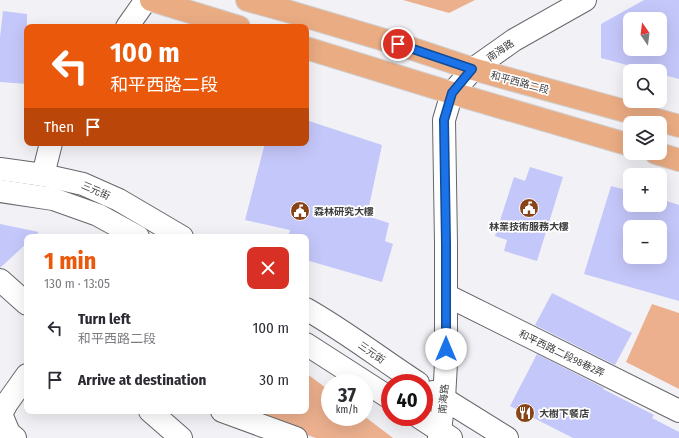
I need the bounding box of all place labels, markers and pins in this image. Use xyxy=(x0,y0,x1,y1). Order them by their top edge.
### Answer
pin xyxy=(381,27,415,61)
public building icon: 林業技術服務大樓 xyxy=(518,197,540,219)
public building icon: 森林研究大樓 xyxy=(289,200,311,222)
place label: 森林研究大樓 xyxy=(314,206,374,218)
place label: 林業技術服務大樓 xyxy=(489,221,569,233)
restaurant icon: 大樹下餐店 xyxy=(514,402,536,424)
place label: 大樹下餐店 xyxy=(539,408,589,420)

